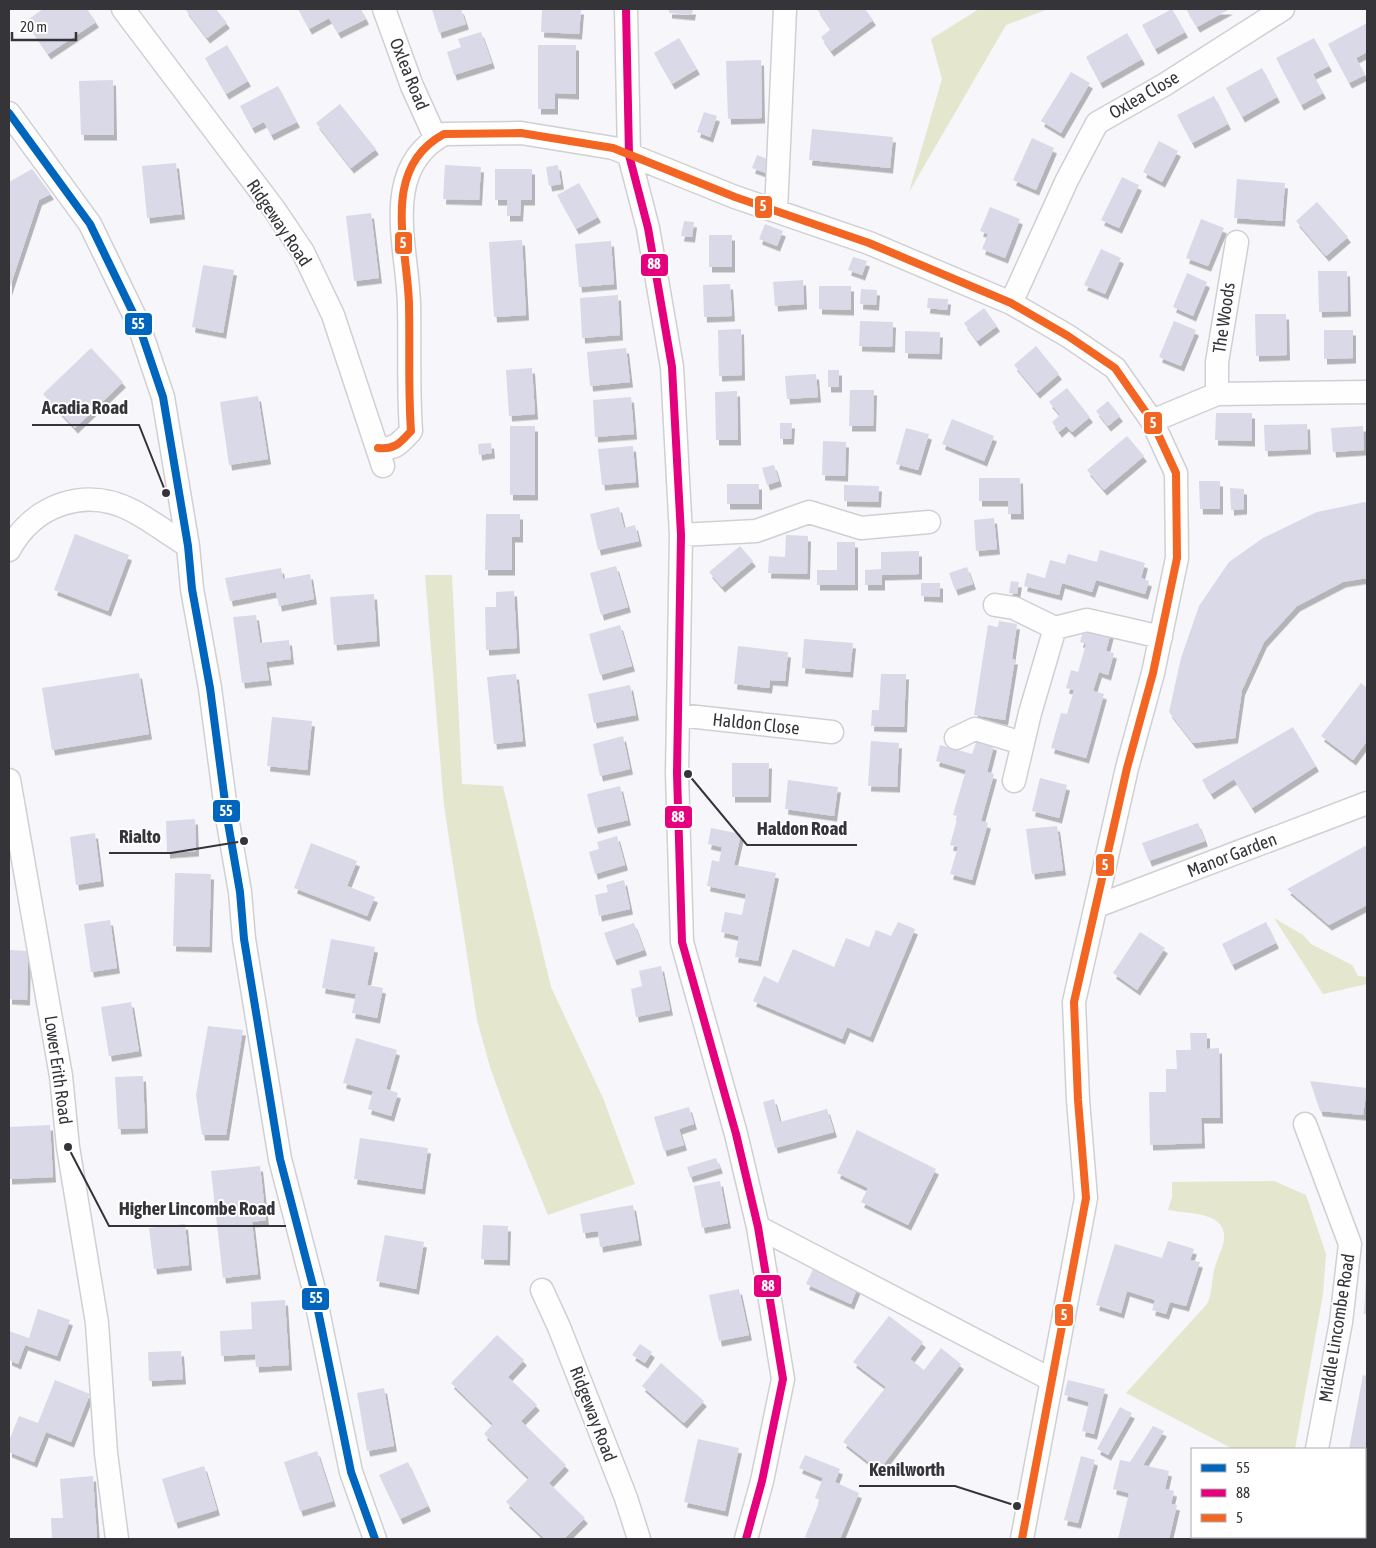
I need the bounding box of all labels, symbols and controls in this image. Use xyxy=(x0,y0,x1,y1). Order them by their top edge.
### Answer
scale bar xyxy=(12,10,76,42)
text: 20 m xyxy=(20,18,47,35)
street label: Oxlea Road xyxy=(386,35,433,113)
street label: Oxlea Close xyxy=(1105,66,1182,123)
street label: Ridgeway Road xyxy=(243,175,316,270)
line badge: 5 xyxy=(754,195,773,219)
text: 5 xyxy=(760,198,767,214)
line badge: 5 xyxy=(394,231,413,255)
text: 5 xyxy=(400,235,407,251)
line badge: 88 xyxy=(640,253,669,277)
text: 88 xyxy=(647,256,661,272)
street label: The Woods xyxy=(1208,281,1239,355)
line badge: 55 xyxy=(124,312,153,336)
text: 55 xyxy=(131,316,145,332)
callout: Acadia Road xyxy=(32,391,139,425)
text: Acadia Road xyxy=(41,396,128,418)
line badge: 5 xyxy=(1143,411,1163,435)
text: 5 xyxy=(1150,415,1157,431)
street label: Haldon Close xyxy=(712,708,801,739)
line badge: 55 xyxy=(212,799,241,823)
text: 55 xyxy=(219,803,233,819)
line badge: 88 xyxy=(664,805,693,829)
text: 88 xyxy=(671,809,685,825)
callout: Haldon Road xyxy=(747,811,857,845)
text: Haldon Road xyxy=(757,817,847,839)
callout: Rialto xyxy=(109,819,171,853)
text: Rialto xyxy=(119,825,161,847)
street label: Manor Garden xyxy=(1184,828,1279,881)
line badge: 5 xyxy=(1095,853,1115,877)
text: 5 xyxy=(1102,857,1109,873)
street label: Lower Erith Road xyxy=(40,1014,77,1126)
callout: Higher Lincombe Road xyxy=(109,1192,286,1226)
text: Higher Lincombe Road xyxy=(119,1197,275,1219)
street label: Middle Lincombe Road xyxy=(1314,1252,1359,1404)
line badge: 88 xyxy=(753,1274,782,1298)
text: 88 xyxy=(761,1278,775,1294)
line badge: 55 xyxy=(301,1287,330,1311)
text: 55 xyxy=(309,1290,323,1306)
line badge: 5 xyxy=(1054,1303,1074,1327)
text: 5 xyxy=(1061,1307,1068,1323)
street label: Ridgeway Road xyxy=(566,1363,621,1464)
legend xyxy=(1191,1448,1366,1538)
callout: Kenilworth xyxy=(859,1452,955,1486)
text: Kenilworth xyxy=(869,1458,945,1480)
text: 55 xyxy=(1236,1459,1250,1476)
text: 88 xyxy=(1236,1484,1250,1501)
text: 5 xyxy=(1236,1509,1243,1526)

